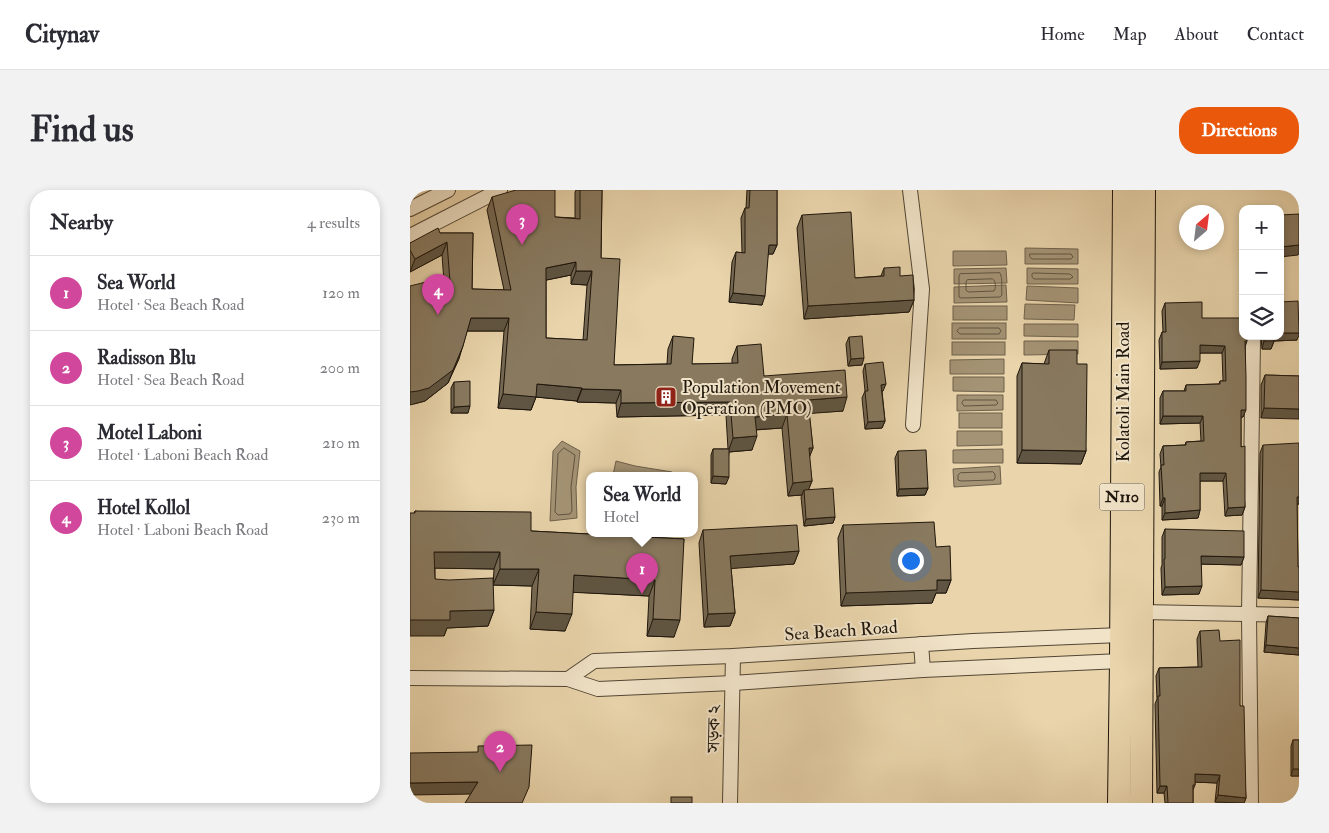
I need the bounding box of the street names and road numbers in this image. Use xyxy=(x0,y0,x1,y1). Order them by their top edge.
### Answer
street label: Kolatoli Main Road xyxy=(1112,322,1135,462)
road number: N110 xyxy=(1100,484,1144,510)
street label: Sea Beach Road xyxy=(784,616,899,646)
street label: সড়ক ২ xyxy=(702,704,726,754)

